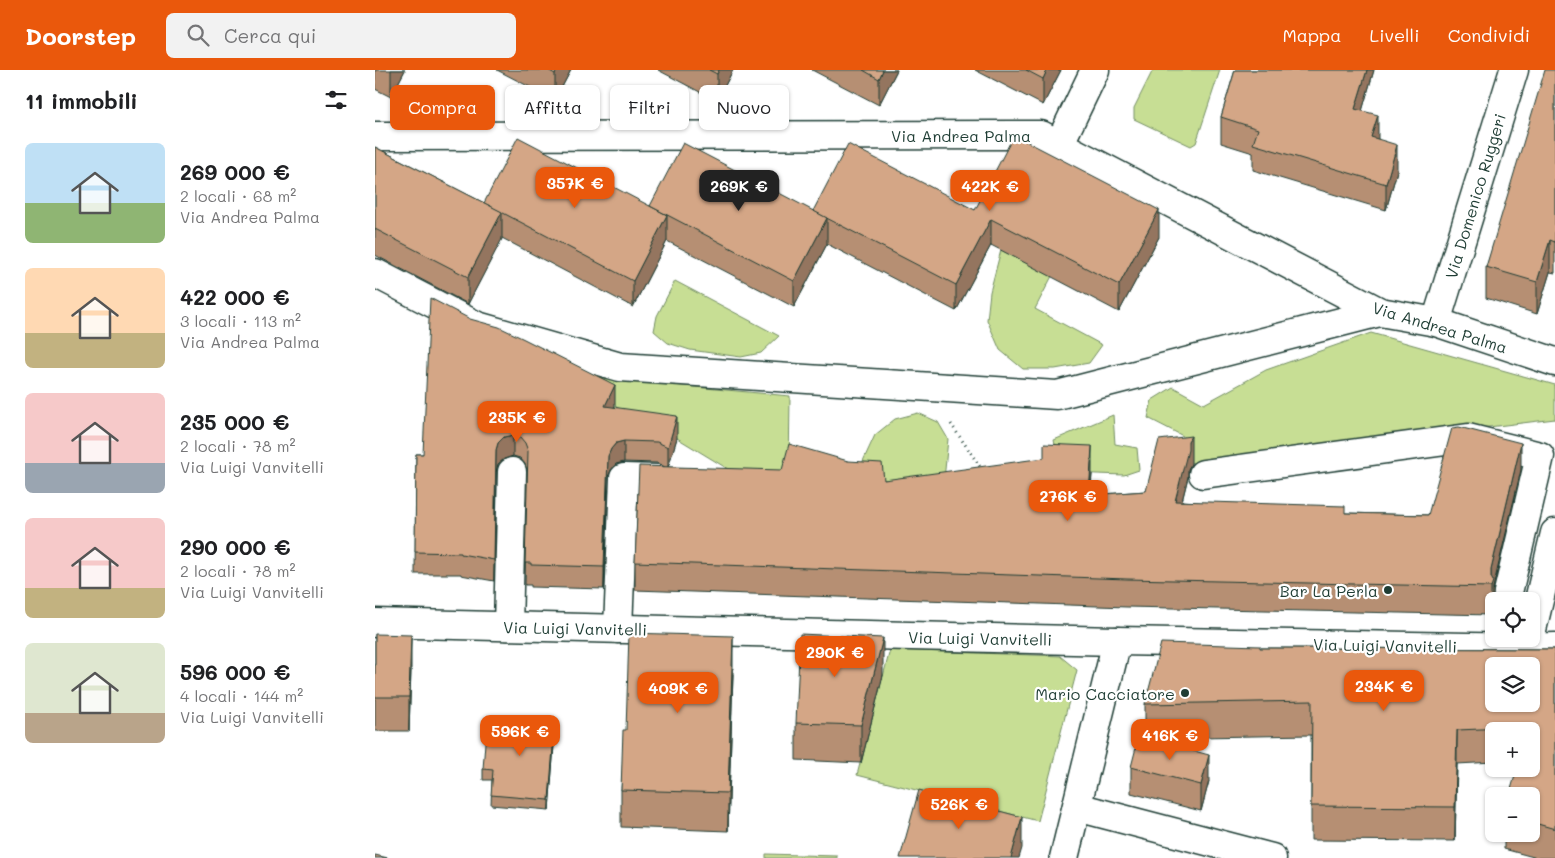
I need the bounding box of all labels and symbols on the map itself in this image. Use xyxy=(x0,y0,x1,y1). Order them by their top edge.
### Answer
street label: Via Domenico Ruggeri xyxy=(1440,111,1510,281)
street label: Via Andrea Palma xyxy=(891,125,1031,146)
pin: 357K € xyxy=(534,166,616,209)
pin: 269K € xyxy=(698,170,780,212)
pin: 422K € xyxy=(949,170,1031,212)
street label: Via Andrea Palma xyxy=(1370,297,1510,357)
pin: 235K € xyxy=(476,400,558,443)
pin: 276K € xyxy=(1027,480,1109,522)
place label: Bar La Perla xyxy=(1280,580,1378,601)
marker: Bar La Perla xyxy=(1382,584,1394,596)
street label: Via Luigi Vanvitelli xyxy=(503,616,647,640)
street label: Via Luigi Vanvitelli xyxy=(908,626,1052,650)
street label: Via Luigi Vanvitelli xyxy=(1313,633,1457,657)
pin: 290K € xyxy=(794,636,876,678)
pin: 234K € xyxy=(1343,670,1425,712)
pin: 409K € xyxy=(637,672,719,714)
place label: Mario Cacciatore xyxy=(1035,683,1175,704)
marker: Mario Cacciatore xyxy=(1179,687,1191,699)
pin: 596K € xyxy=(479,714,561,757)
pin: 416K € xyxy=(1129,718,1211,761)
pin: 526K € xyxy=(918,788,1000,830)

